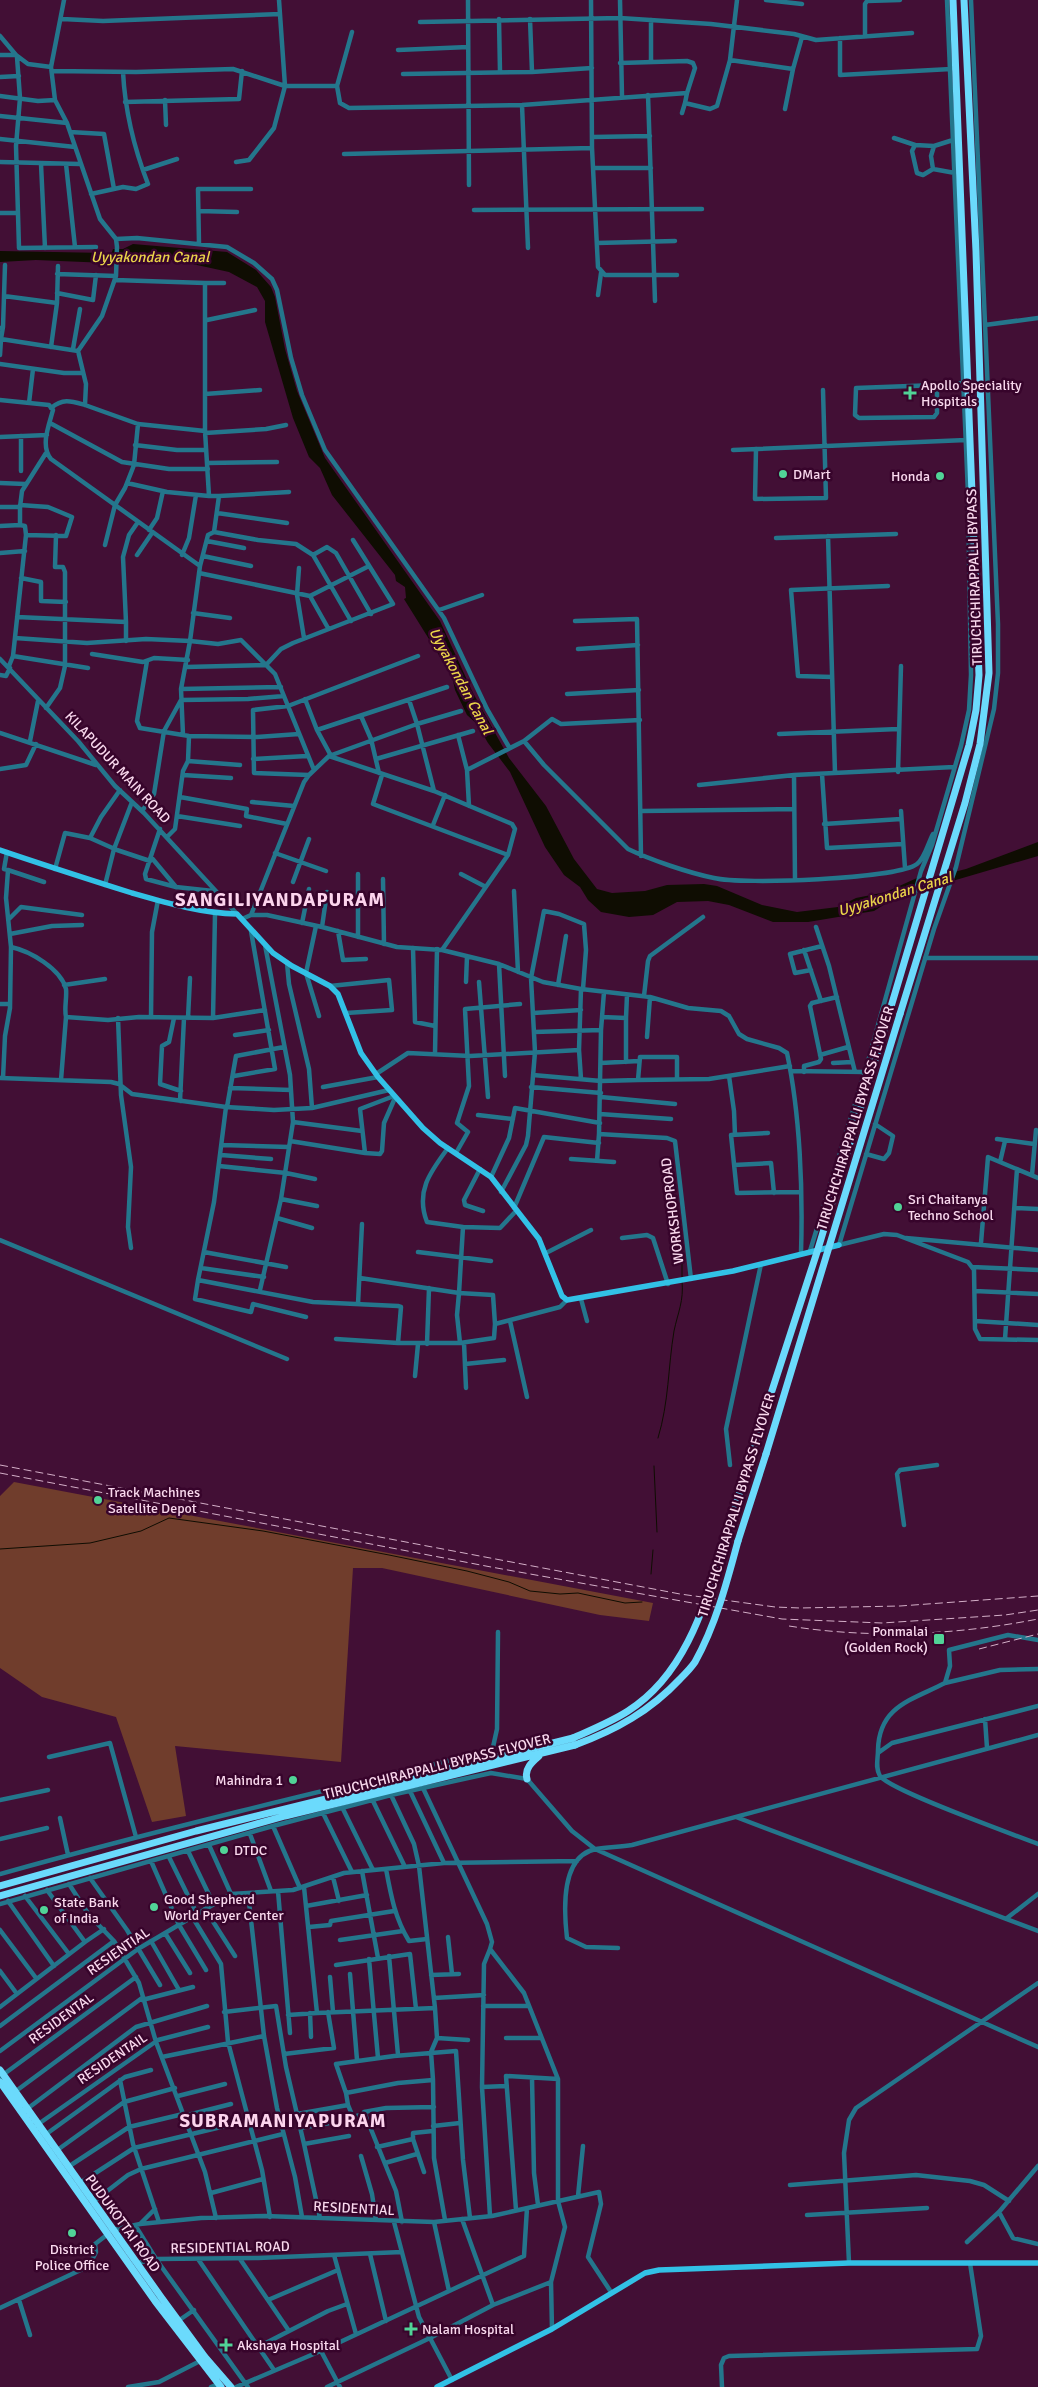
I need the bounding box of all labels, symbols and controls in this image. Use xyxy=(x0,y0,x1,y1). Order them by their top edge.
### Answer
water label: Uyyakondan Canal xyxy=(91,248,211,266)
place label: Apollo Speciality Hospitals xyxy=(921,377,1022,410)
marker: Apollo Speciality Hospitals xyxy=(903,386,917,400)
place label: DMart xyxy=(793,466,831,483)
marker: DMart xyxy=(777,468,789,480)
place label: Honda xyxy=(891,468,930,485)
marker: Honda xyxy=(934,470,946,482)
street label: TIRUCHCHIRAPPALLI BYPASS xyxy=(963,488,986,666)
water label: Uyyakondan Canal xyxy=(425,624,498,739)
street label: KILAPUDUR MAIN ROAD xyxy=(61,708,174,827)
water label: Uyyakondan Canal xyxy=(836,868,956,920)
district label: SANGILIYANDAPURAM xyxy=(175,888,385,912)
street label: TIRUCHCHIRAPPALLI BYPASS FLYOVER xyxy=(813,1004,898,1232)
street label: WORKSHOPROAD xyxy=(658,1157,687,1265)
place label: Sri Chaitanya Techno School xyxy=(908,1191,994,1224)
marker: Sri Chaitanya Techno School xyxy=(892,1201,904,1213)
street label: TIRUCHCHIRAPPALLI BYPASS FLYOVER xyxy=(694,1391,779,1619)
place label: Track Machines Satellite Depot xyxy=(108,1484,200,1517)
marker: Track Machines Satellite Depot xyxy=(92,1494,104,1506)
place label: Ponmalai (Golden Rock) xyxy=(844,1623,928,1656)
marker: Ponmalai (Golden Rock) xyxy=(932,1632,946,1646)
street label: TIRUCHCHIRAPPALLI BYPASS FLYOVER xyxy=(322,1730,552,1803)
place label: Mahindra 1 xyxy=(215,1772,283,1789)
marker: Mahindra 1 xyxy=(287,1774,299,1786)
place label: DTDC xyxy=(234,1842,267,1859)
marker: DTDC xyxy=(218,1844,230,1856)
place label: Good Shepherd World Prayer Center xyxy=(164,1891,284,1924)
place label: State Bank of India xyxy=(54,1894,119,1927)
marker: Good Shepherd World Prayer Center xyxy=(148,1901,160,1913)
marker: State Bank of India xyxy=(38,1904,50,1916)
street label: RESIENTIAL xyxy=(84,1924,153,1979)
street label: RESIDENTAL xyxy=(25,1989,97,2048)
street label: RESIDENTAIL xyxy=(74,2029,150,2088)
district label: SUBRAMANIYAPURAM xyxy=(179,2109,387,2133)
street label: PUDUKOTTAI ROAD xyxy=(81,2171,164,2276)
street label: RESIDENTIAL xyxy=(313,2198,395,2219)
marker: District Police Office xyxy=(66,2227,78,2239)
street label: RESIDENTIAL ROAD xyxy=(170,2238,290,2257)
place label: District Police Office xyxy=(35,2241,109,2274)
place label: Nalam Hospital xyxy=(422,2321,514,2338)
marker: Nalam Hospital xyxy=(404,2322,418,2336)
place label: Akshaya Hospital xyxy=(237,2337,340,2354)
marker: Akshaya Hospital xyxy=(219,2338,233,2352)

